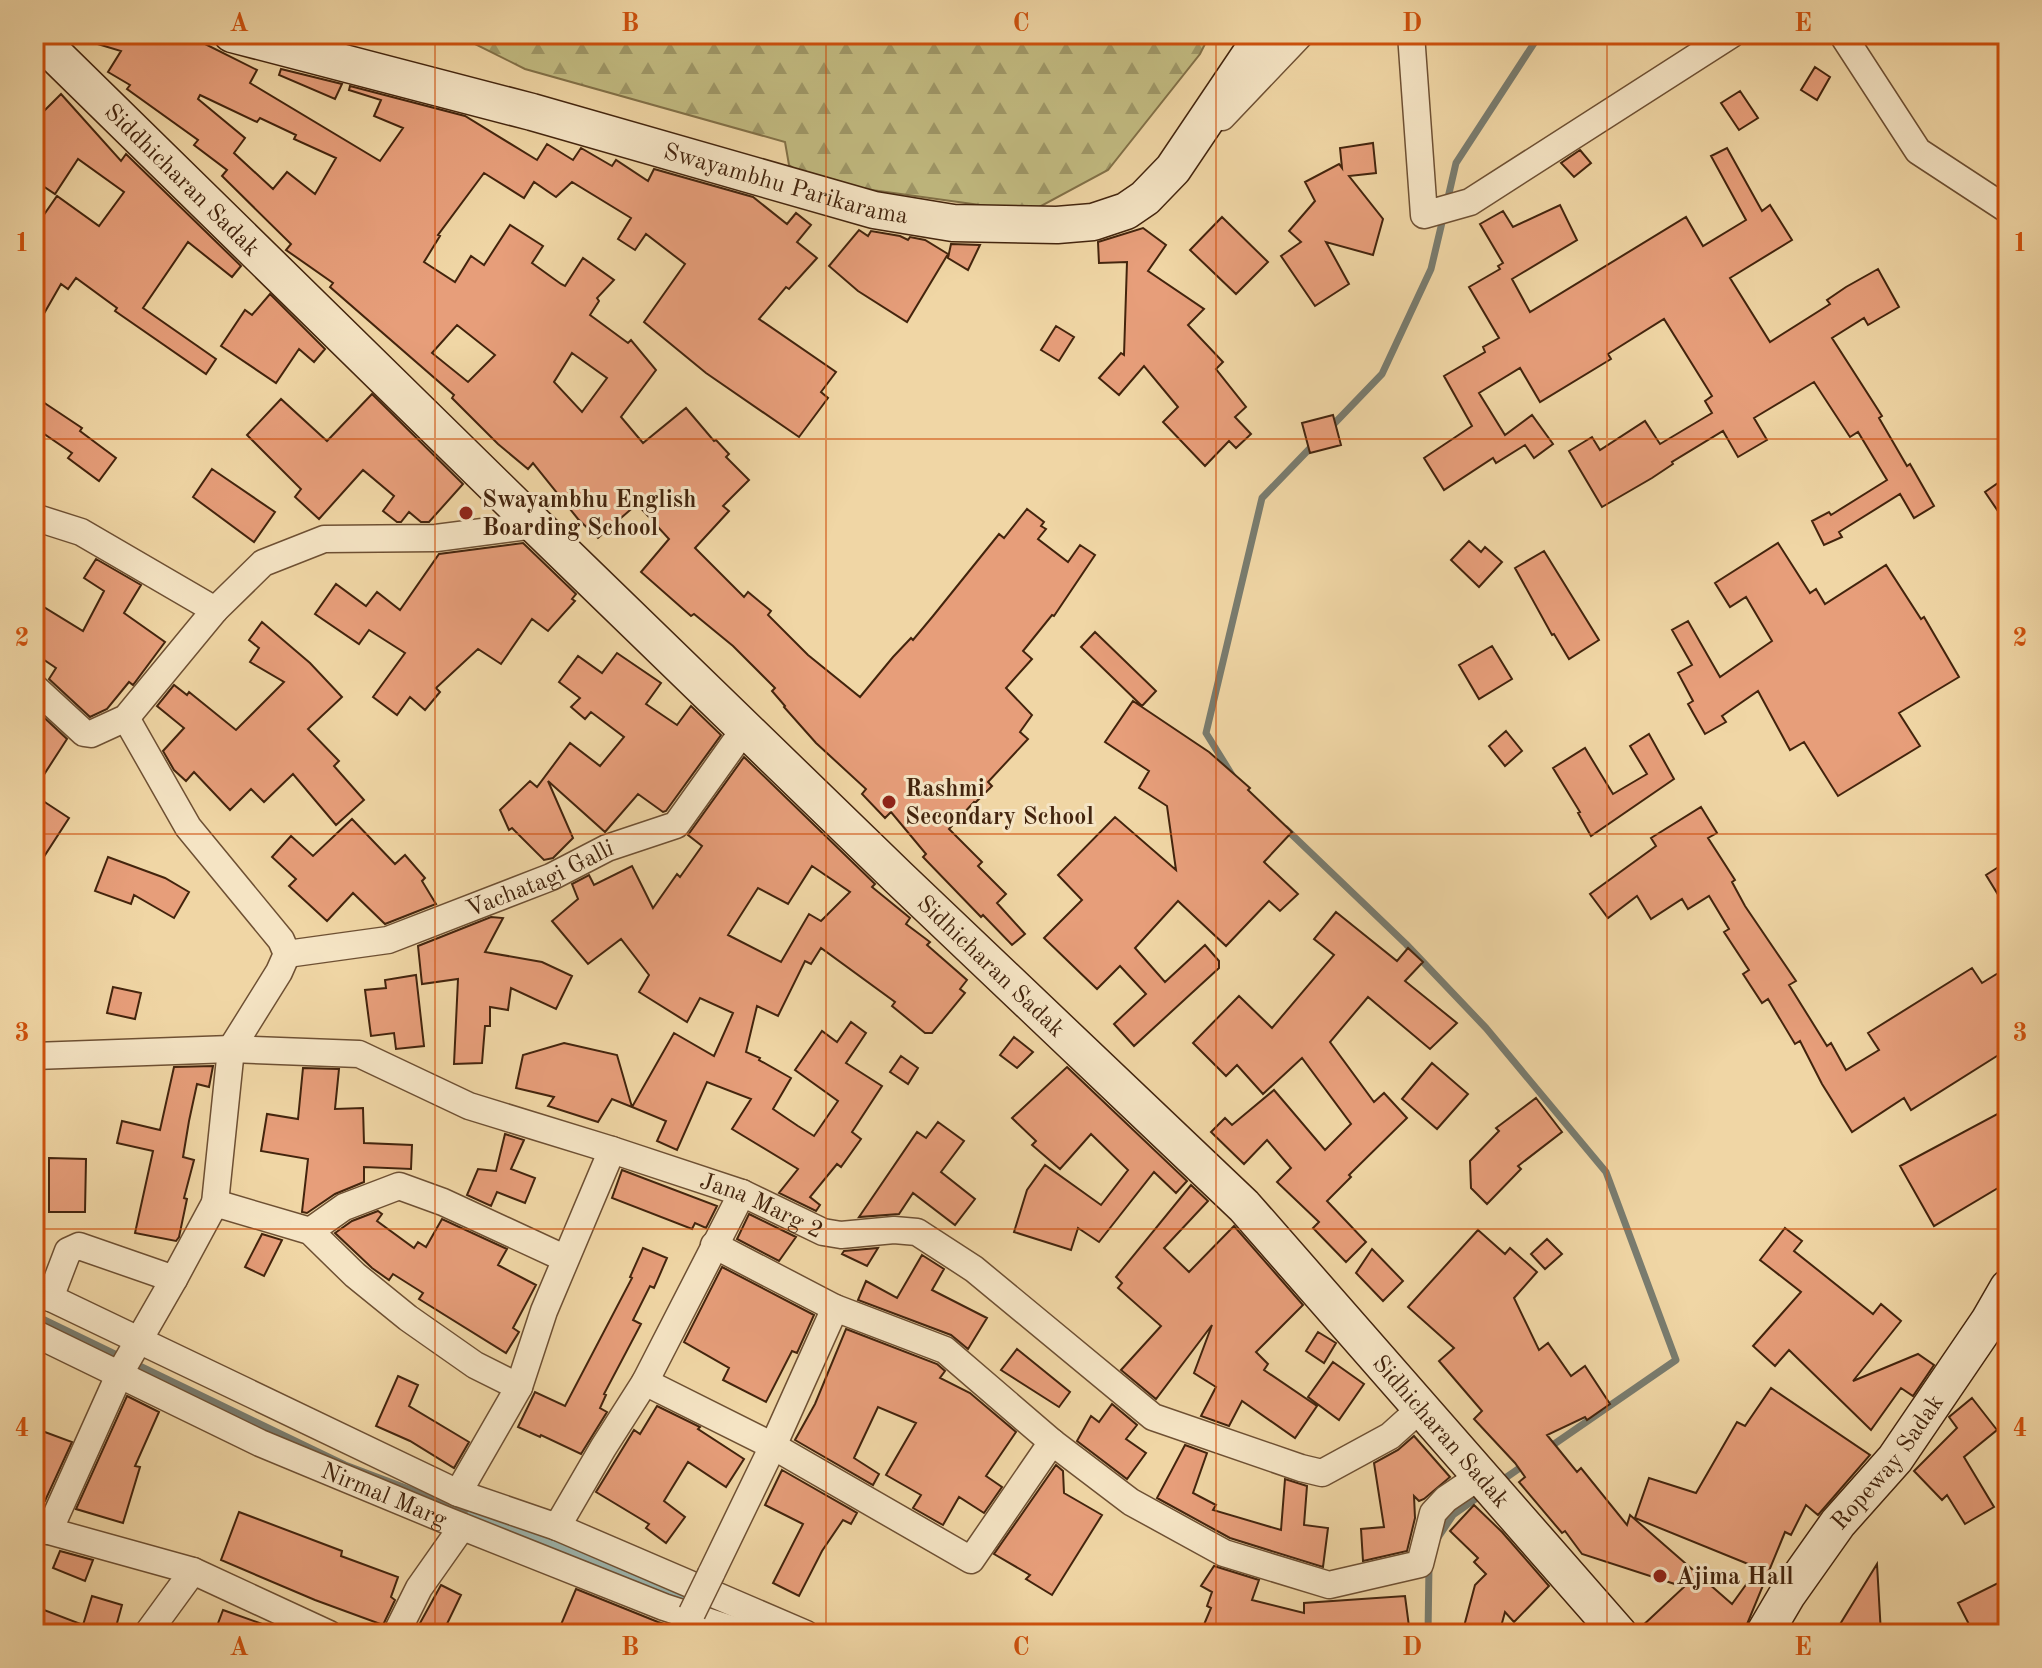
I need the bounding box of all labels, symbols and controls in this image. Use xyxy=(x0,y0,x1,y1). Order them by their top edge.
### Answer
text: A xyxy=(229,11,249,37)
text: B xyxy=(621,11,639,37)
text: C xyxy=(1012,11,1030,37)
text: D xyxy=(1402,11,1422,37)
text: E xyxy=(1794,11,1812,37)
street label: Siddhicharan Sadak xyxy=(99,100,263,262)
street label: Swayambhu Parikarama xyxy=(661,140,910,229)
text: 1 xyxy=(14,231,30,257)
text: 1 xyxy=(2012,231,2028,257)
place label: Swayambhu English Boarding School xyxy=(482,489,697,541)
marker: Swayambhu English Boarding School xyxy=(457,504,475,522)
text: 2 xyxy=(14,626,30,652)
text: 2 xyxy=(2012,626,2028,652)
place label: Rashmi Secondary School xyxy=(905,778,1094,830)
marker: Rashmi Secondary School xyxy=(880,793,898,811)
street label: Vachatagi Galli xyxy=(463,837,617,923)
street label: Sidhicharan Sadak xyxy=(911,892,1069,1043)
text: 3 xyxy=(14,1021,30,1047)
text: 3 xyxy=(2012,1021,2028,1047)
street label: Jana Marg 2 xyxy=(696,1170,826,1244)
street label: Sidhicharan Sadak xyxy=(1367,1352,1513,1513)
street label: Ropeway Sadak xyxy=(1828,1391,1949,1535)
text: 4 xyxy=(14,1416,30,1442)
text: 4 xyxy=(2012,1416,2028,1442)
street label: Nirmal Marg xyxy=(317,1460,450,1533)
place label: Ajima Hall xyxy=(1676,1566,1794,1590)
marker: Ajima Hall xyxy=(1651,1567,1669,1585)
text: A xyxy=(229,1635,249,1661)
text: B xyxy=(621,1635,639,1661)
text: C xyxy=(1012,1635,1030,1661)
text: D xyxy=(1402,1635,1422,1661)
text: E xyxy=(1794,1635,1812,1661)

